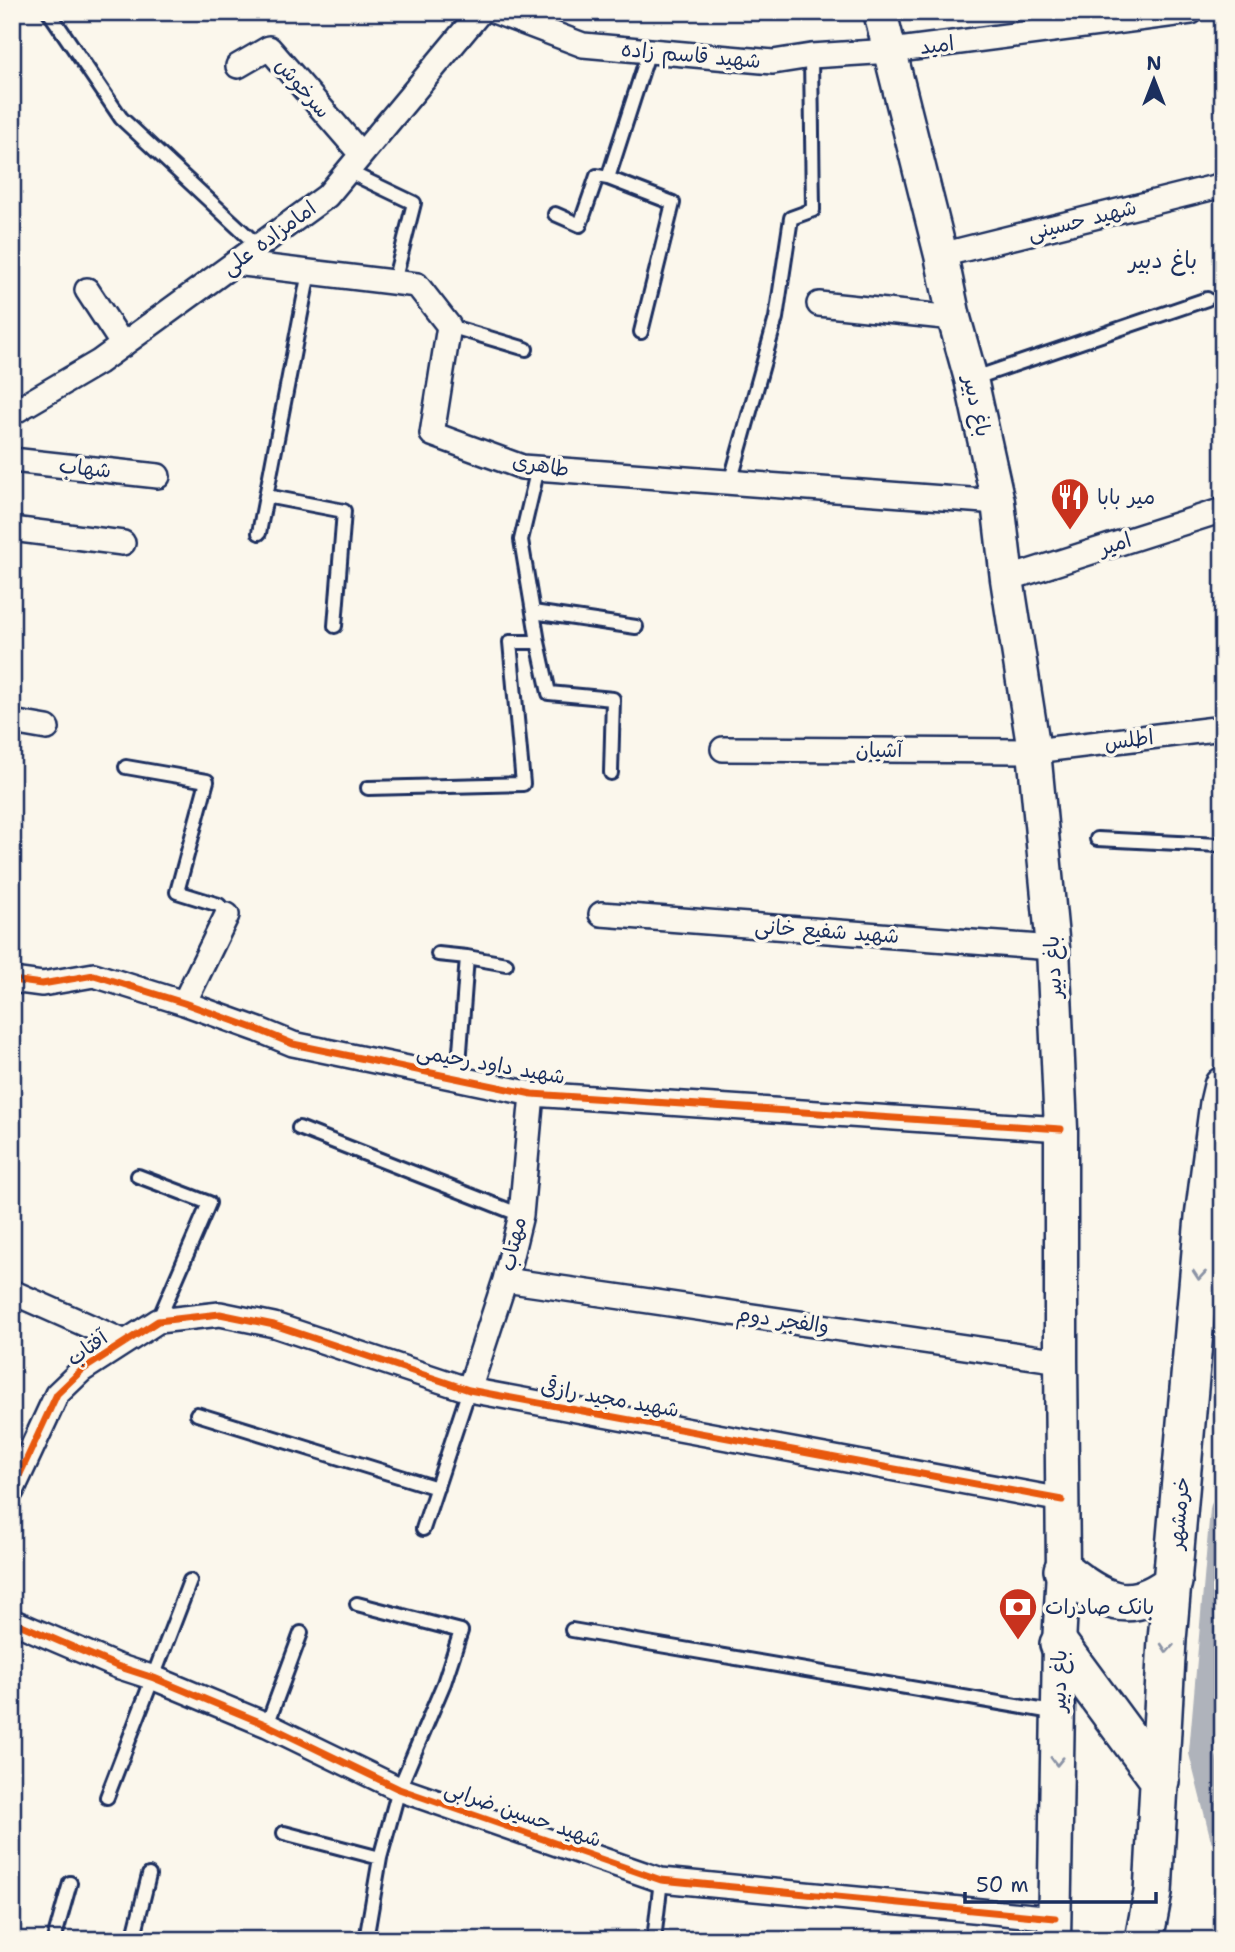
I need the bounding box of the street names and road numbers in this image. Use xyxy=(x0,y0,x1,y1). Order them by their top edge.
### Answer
street label: امید xyxy=(918,29,956,61)
street label: شهید قاسم زاده xyxy=(620,35,762,77)
street label: سرخوش xyxy=(269,52,337,124)
street label: شهید حسینی xyxy=(1025,193,1139,247)
street label: امامزاده علی xyxy=(216,194,322,282)
street label: باغ دبیر xyxy=(955,370,998,440)
street label: طاهری xyxy=(510,447,572,483)
street label: شهاب xyxy=(57,451,113,485)
street label: امیر xyxy=(1093,526,1135,563)
street label: اطلس xyxy=(1103,723,1155,757)
street label: آشیان xyxy=(856,736,903,764)
street label: شهید شفیع خانی xyxy=(754,912,900,951)
street label: باغ دبیر xyxy=(1037,935,1070,1001)
street label: شهید داود رحیمی xyxy=(414,1037,568,1091)
street label: مهتاب xyxy=(493,1214,533,1274)
street label: والفجر دوم xyxy=(735,1300,831,1342)
street label: آفتاب xyxy=(61,1323,114,1372)
street label: شهید مجید رازقی xyxy=(539,1372,681,1424)
street label: خرمشهر xyxy=(1162,1476,1196,1552)
street label: باغ دبیر xyxy=(1044,1650,1075,1715)
street label: شهید حسین ضرابی xyxy=(441,1774,605,1854)

